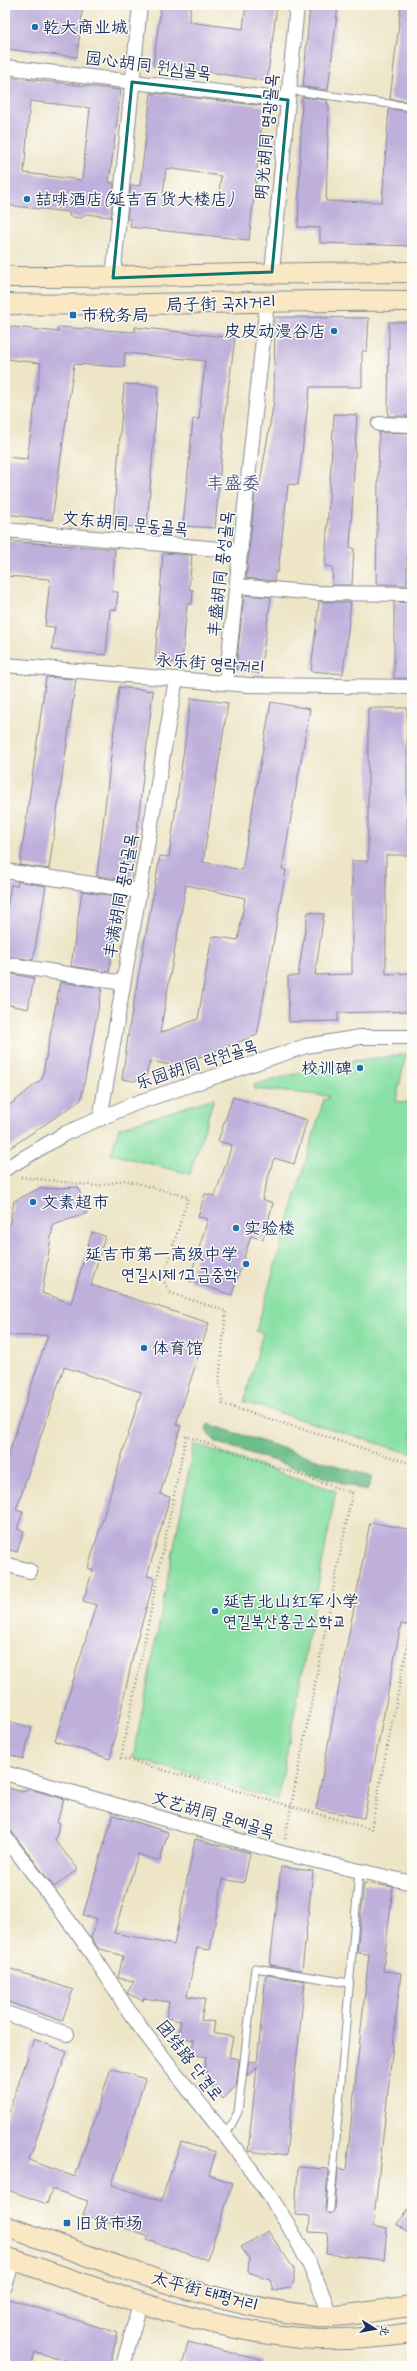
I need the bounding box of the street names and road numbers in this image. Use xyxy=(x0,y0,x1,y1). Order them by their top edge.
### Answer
street label: 园心胡同 원심골목 xyxy=(84,47,212,84)
street label: 明光胡同 명광골목 xyxy=(251,73,283,201)
street label: 局子街 국자거리 xyxy=(166,291,276,316)
street label: 文东胡同 문동골목 xyxy=(61,508,189,540)
street label: 丰盛胡同 풍성골목 xyxy=(203,510,238,638)
street label: 永乐街 영락거리 xyxy=(154,649,265,678)
street label: 丰满胡同 풍만골목 xyxy=(99,832,142,960)
street label: 乐园胡同 락원골목 xyxy=(133,1035,260,1094)
street label: 文艺胡同 문예골목 xyxy=(149,1787,277,1842)
street label: 团结路 단결로 xyxy=(152,2016,227,2105)
street label: 太平街 태평거리 xyxy=(149,2267,261,2316)

